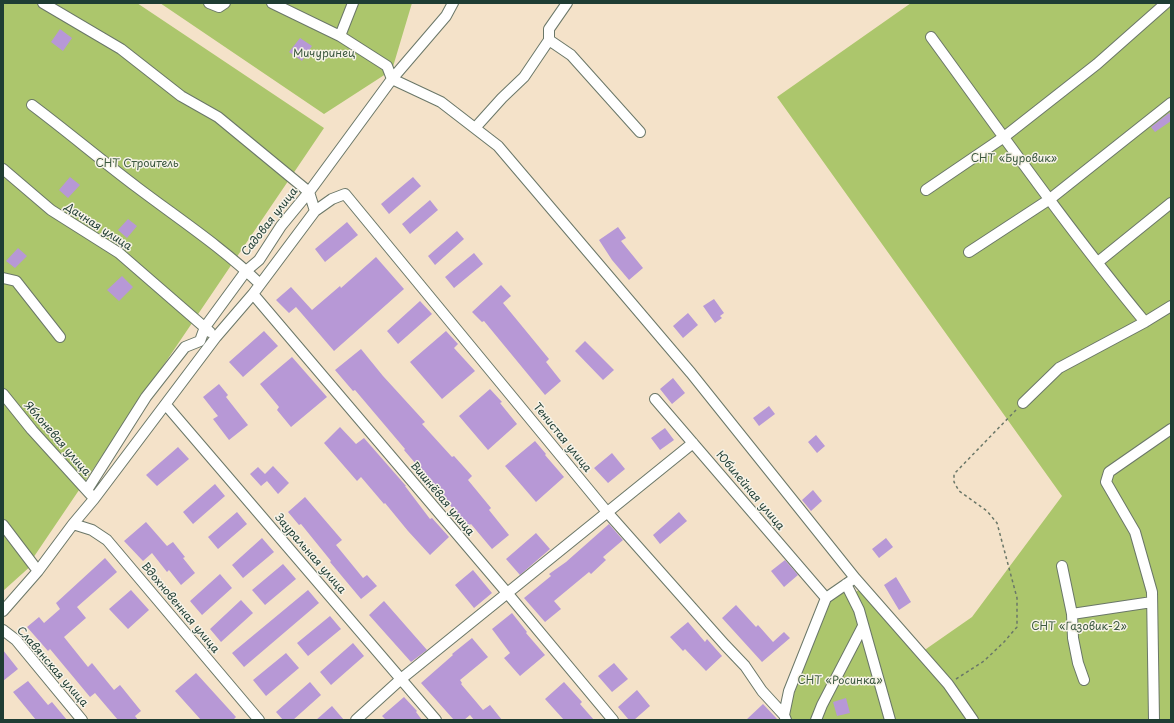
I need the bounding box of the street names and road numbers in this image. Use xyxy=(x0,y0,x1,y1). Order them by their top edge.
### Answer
street label: Садовая улица xyxy=(239,185,301,259)
street label: Дачная улица xyxy=(62,200,134,254)
street label: Яблоневая улица xyxy=(21,399,93,479)
street label: Тенистая улица xyxy=(530,401,594,475)
street label: Юбилейная улица xyxy=(713,449,787,533)
street label: Вишнёвая улица xyxy=(407,459,477,539)
street label: Зауральная улица xyxy=(272,511,348,597)
street label: Вдохновенная улица xyxy=(138,560,222,656)
street label: Славянская улица xyxy=(14,624,90,710)

